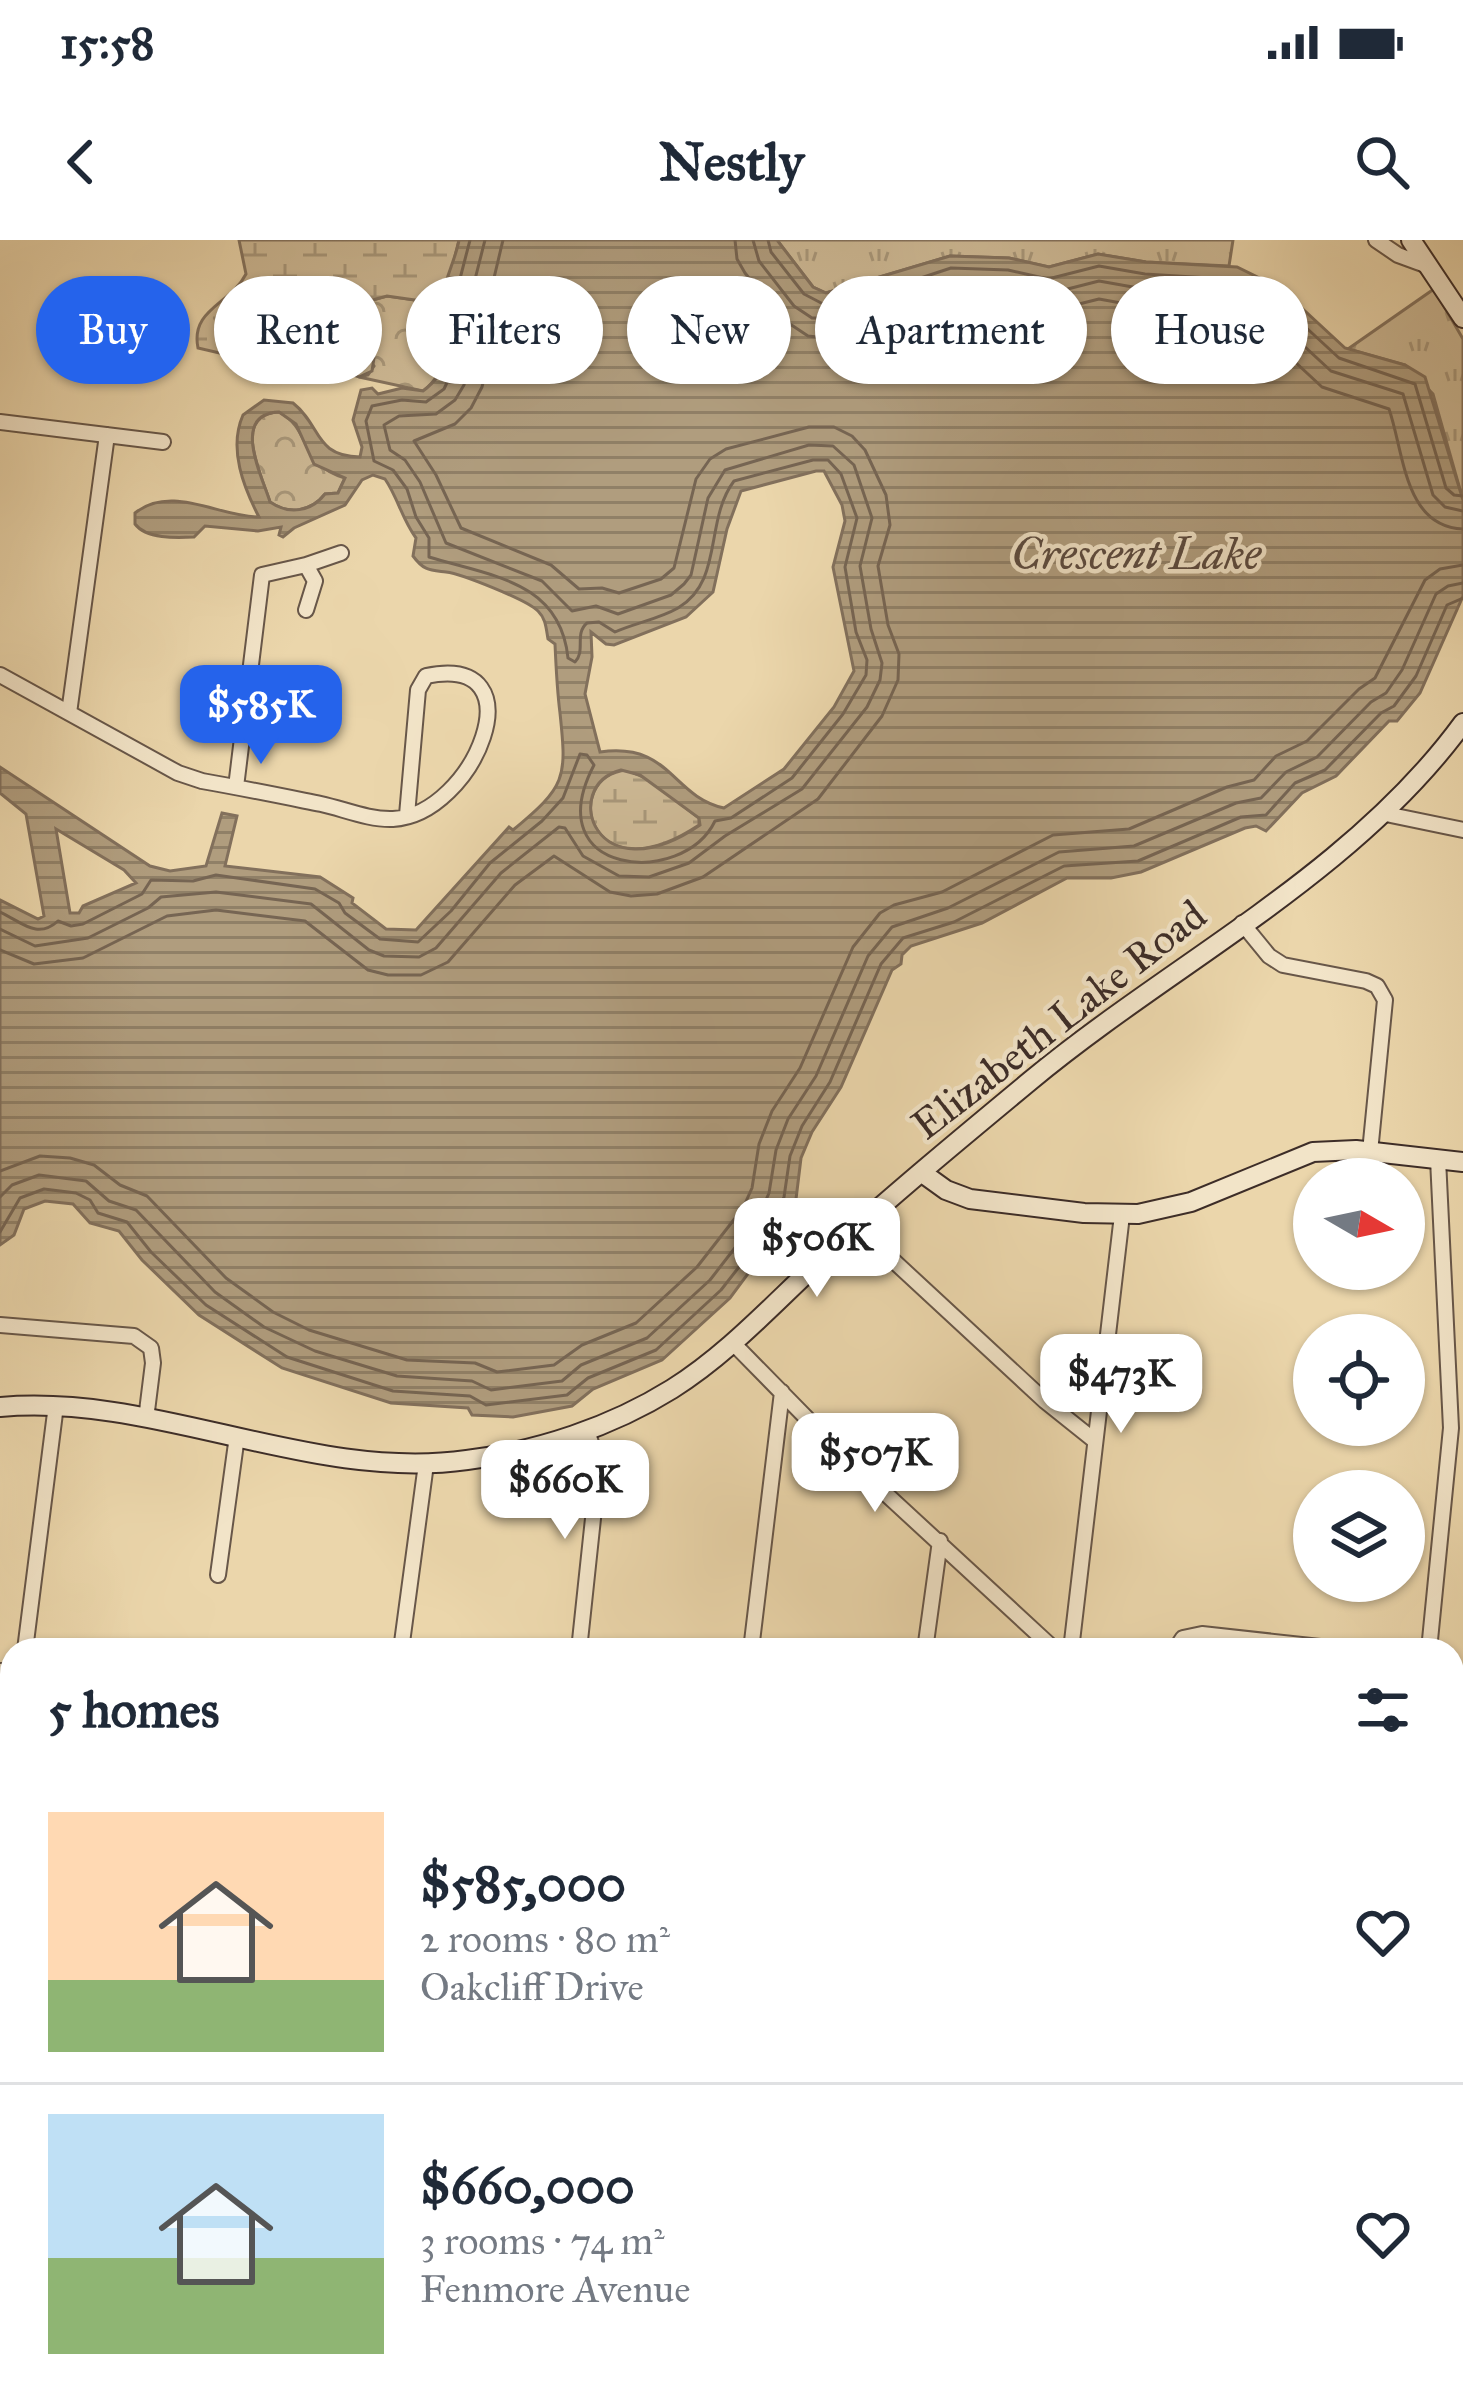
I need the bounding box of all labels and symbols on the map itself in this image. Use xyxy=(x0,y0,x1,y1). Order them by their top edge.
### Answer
water label: Crescent Lake xyxy=(1011,526,1262,581)
pin: $585K xyxy=(177,665,345,767)
street label: Elizabeth Lake Road xyxy=(901,889,1217,1151)
north arrow xyxy=(1293,1158,1425,1290)
pin: $506K xyxy=(733,1198,901,1300)
pin: $473K xyxy=(1037,1334,1205,1436)
pin: $507K xyxy=(791,1413,959,1515)
pin: $660K xyxy=(481,1440,649,1542)

